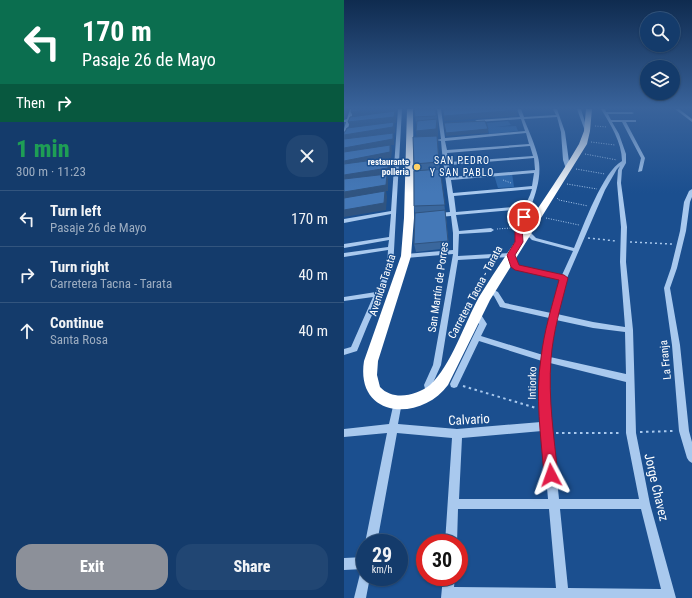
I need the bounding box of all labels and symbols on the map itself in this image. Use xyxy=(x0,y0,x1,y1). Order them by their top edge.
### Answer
district label: SAN PEDRO Y SAN PABLO xyxy=(430,155,494,178)
place label: restaurante polleria xyxy=(368,157,410,177)
marker: restaurante polleria xyxy=(412,162,422,172)
pin xyxy=(507,200,541,234)
street label: San Martín de Porres xyxy=(426,241,451,333)
street label: Carretera Tacna - Tarata xyxy=(445,244,505,341)
street label: Avenida Tarata xyxy=(366,253,399,318)
street label: La Franja xyxy=(657,340,674,380)
street label: Intiorko xyxy=(526,366,539,400)
street label: Calvario xyxy=(448,411,490,428)
street label: Jorge Chavez xyxy=(641,452,672,523)
position arrow xyxy=(530,454,572,496)
speed limit sign: 30 xyxy=(416,534,468,586)

